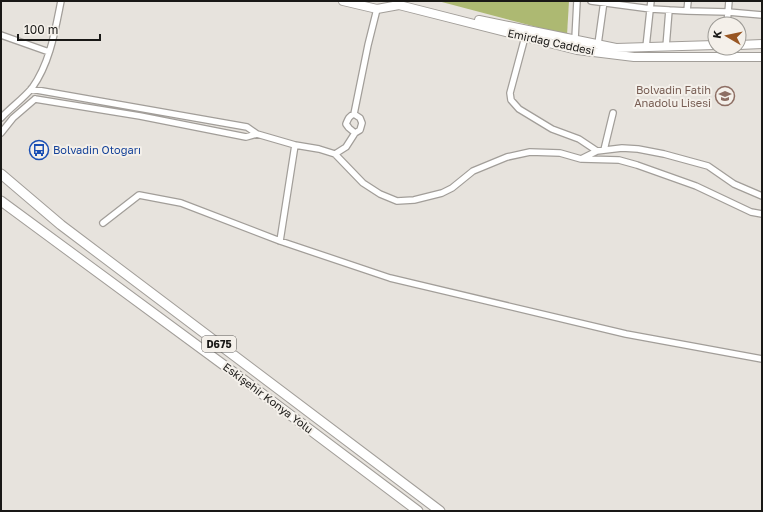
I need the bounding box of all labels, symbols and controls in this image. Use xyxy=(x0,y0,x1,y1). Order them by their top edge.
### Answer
scale bar xyxy=(18,16,100,42)
north arrow xyxy=(707,16,747,56)
text: 100 m xyxy=(24,22,58,37)
street label: Emirdağ Caddesi xyxy=(506,26,596,57)
text: K xyxy=(710,29,724,39)
place label: Bolvadin Fatih Anadolu Lisesi xyxy=(634,83,711,109)
school or university icon: Bolvadin Fatih Anadolu Lisesi xyxy=(714,85,736,107)
bus stop icon: Bolvadin Otogarı xyxy=(28,139,50,161)
place label: Bolvadin Otogarı xyxy=(53,143,141,156)
road number: D675 xyxy=(202,336,236,352)
street label: Eskişehir Konya Yolu xyxy=(221,360,316,436)

